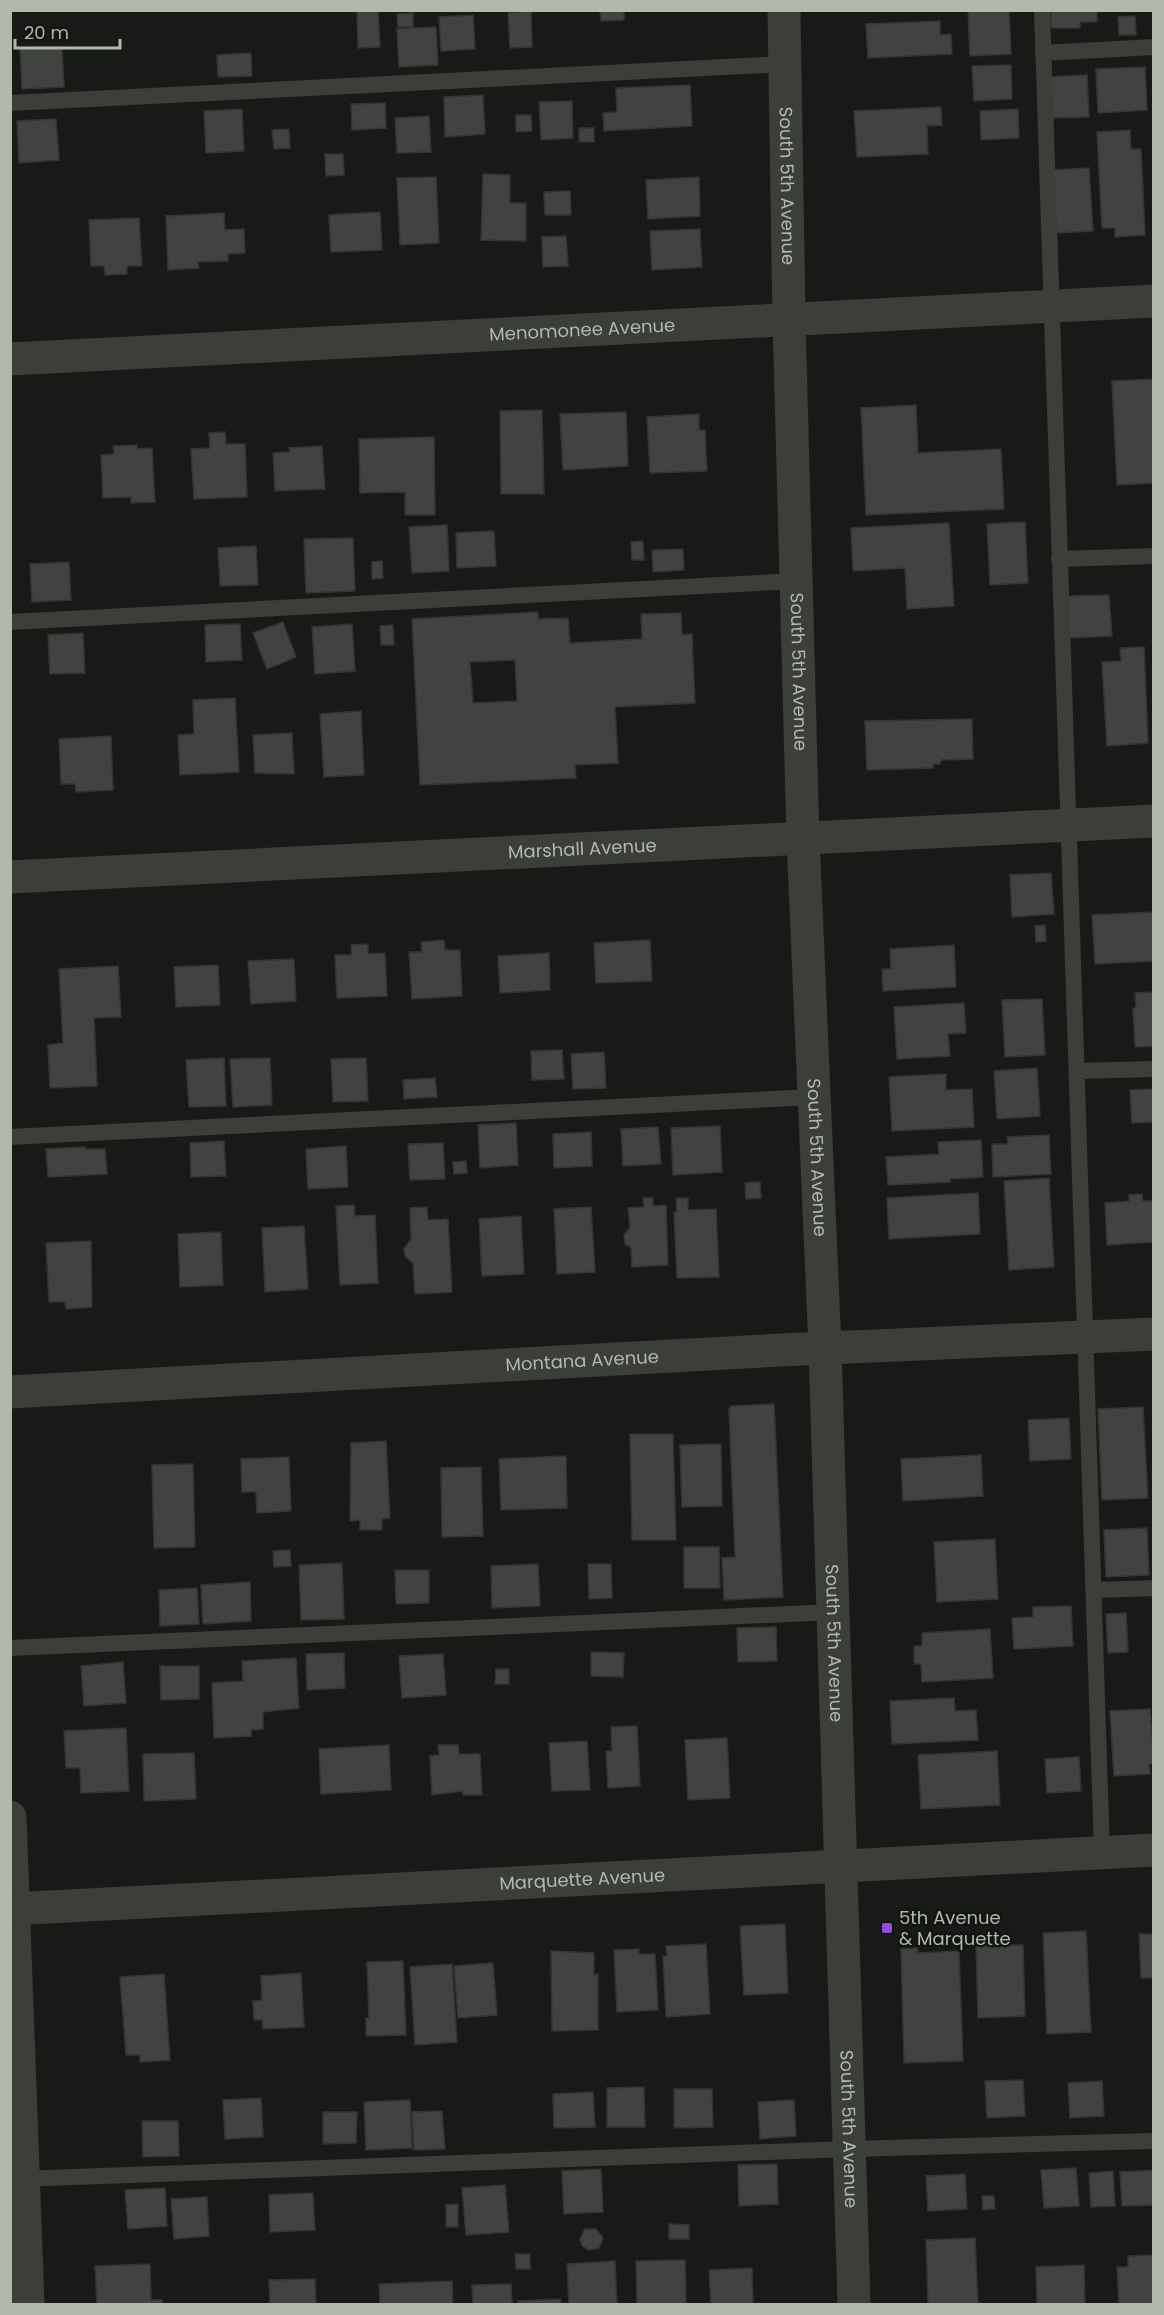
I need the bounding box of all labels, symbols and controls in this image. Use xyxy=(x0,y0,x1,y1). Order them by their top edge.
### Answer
scale bar xyxy=(15,12,120,50)
text: 20 m xyxy=(24,20,69,45)
street label: South 5th Avenue xyxy=(774,107,801,265)
street label: Menomonee Avenue xyxy=(489,312,676,347)
street label: South 5th Avenue xyxy=(784,592,814,751)
street label: Marshall Avenue xyxy=(507,832,657,865)
street label: South 5th Avenue xyxy=(801,1078,833,1237)
street label: Montana Avenue xyxy=(505,1344,659,1377)
street label: South 5th Avenue xyxy=(820,1564,849,1723)
street label: Marquette Avenue xyxy=(499,1862,666,1896)
place label: 5th Avenue & Marquette xyxy=(899,1905,1011,1951)
marker: 5th Avenue & Marquette xyxy=(880,1921,894,1935)
street label: South 5th Avenue xyxy=(834,2049,864,2208)

